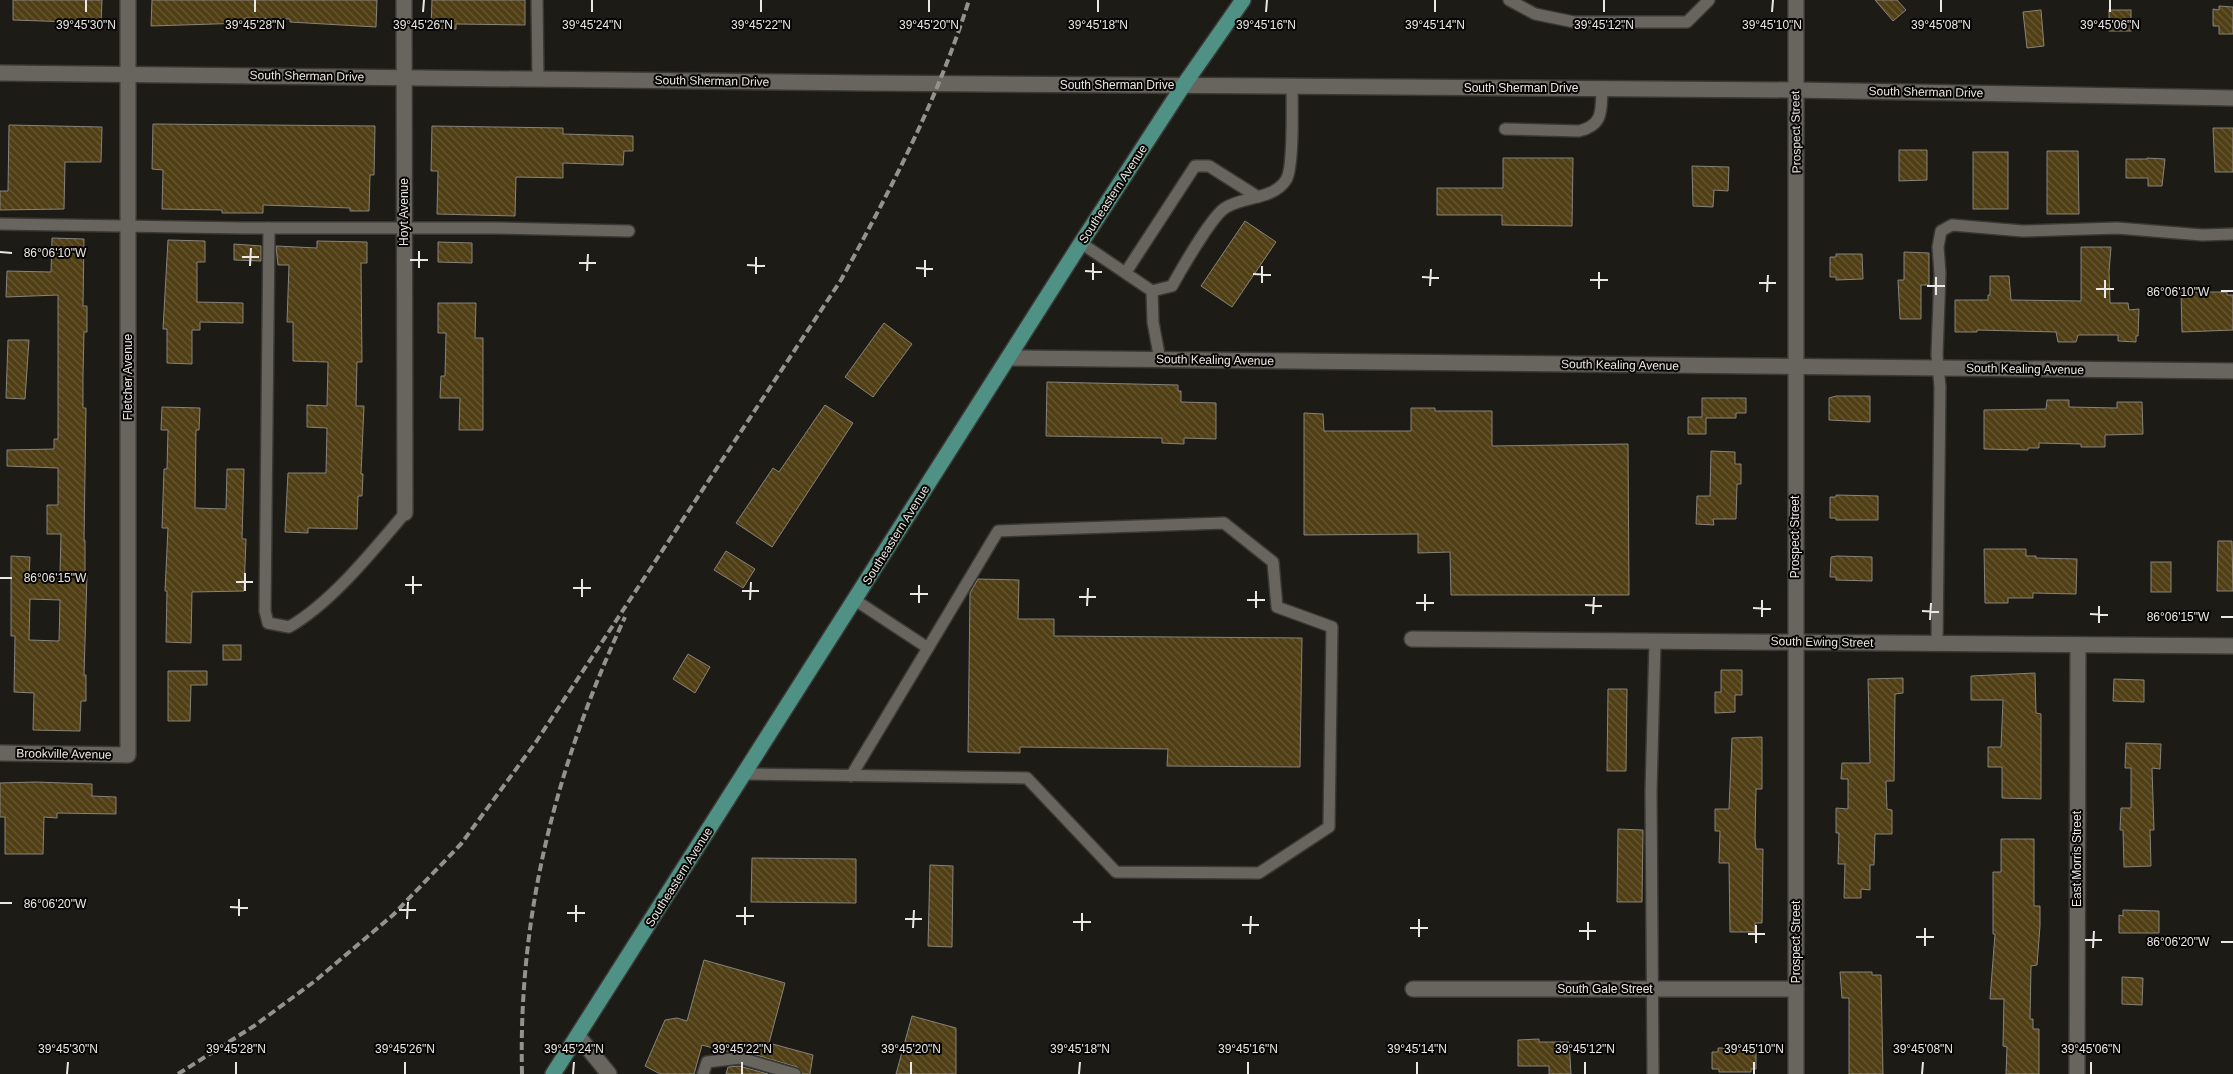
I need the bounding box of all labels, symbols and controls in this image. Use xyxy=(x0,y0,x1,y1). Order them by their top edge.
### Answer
text: 39°45'30"N xyxy=(56,18,116,32)
text: 39°45'28"N xyxy=(225,18,285,32)
text: 39°45'26"N xyxy=(393,18,453,32)
text: 39°45'24"N xyxy=(562,18,622,32)
text: 39°45'22"N xyxy=(731,18,791,32)
text: 39°45'20"N xyxy=(899,18,959,32)
text: 39°45'18"N xyxy=(1068,18,1128,32)
text: 39°45'16"N xyxy=(1236,18,1296,32)
text: 39°45'14"N xyxy=(1405,18,1465,32)
text: 39°45'12"N xyxy=(1574,18,1634,32)
text: 39°45'10"N xyxy=(1742,18,1802,32)
text: 39°45'08"N xyxy=(1911,18,1971,32)
text: 39°45'06"N xyxy=(2080,18,2140,32)
street label: South Sherman Drive xyxy=(250,68,365,84)
street label: South Sherman Drive xyxy=(655,73,770,89)
street label: South Sherman Drive xyxy=(1060,78,1175,92)
street label: South Sherman Drive xyxy=(1464,81,1579,95)
street label: South Sherman Drive xyxy=(1869,84,1984,100)
street label: Prospect Street xyxy=(1788,90,1804,173)
street label: Southeastern Avenue xyxy=(1076,142,1150,246)
street label: Hoyt Avenue xyxy=(397,178,411,246)
text: 86°06'10"W xyxy=(24,246,87,260)
text: 86°06'10"W xyxy=(2147,285,2210,299)
street label: Fletcher Avenue xyxy=(121,333,135,420)
street label: South Kealing Avenue xyxy=(1156,352,1274,368)
street label: South Kealing Avenue xyxy=(1561,357,1679,373)
street label: South Kealing Avenue xyxy=(1966,361,2084,377)
street label: Southeastern Avenue xyxy=(860,482,932,587)
street label: Prospect Street xyxy=(1788,495,1802,578)
text: 86°06'15"W xyxy=(24,571,87,585)
text: 86°06'15"W xyxy=(2147,610,2210,624)
street label: South Ewing Street xyxy=(1771,634,1874,650)
street label: Brookville Avenue xyxy=(16,746,112,762)
street label: East Morris Street xyxy=(2070,810,2084,907)
street label: Southeastern Avenue xyxy=(643,824,715,929)
text: 86°06'20"W xyxy=(24,897,87,911)
street label: Prospect Street xyxy=(1789,900,1803,983)
text: 86°06'20"W xyxy=(2147,935,2210,949)
street label: South Gale Street xyxy=(1557,982,1653,996)
text: 39°45'30"N xyxy=(38,1042,98,1056)
text: 39°45'28"N xyxy=(206,1042,266,1056)
text: 39°45'26"N xyxy=(375,1042,435,1056)
text: 39°45'24"N xyxy=(544,1042,604,1056)
text: 39°45'22"N xyxy=(712,1042,772,1056)
text: 39°45'20"N xyxy=(881,1042,941,1056)
text: 39°45'18"N xyxy=(1050,1042,1110,1056)
text: 39°45'16"N xyxy=(1218,1042,1278,1056)
text: 39°45'14"N xyxy=(1387,1042,1447,1056)
text: 39°45'12"N xyxy=(1555,1042,1615,1056)
text: 39°45'10"N xyxy=(1724,1042,1784,1056)
text: 39°45'08"N xyxy=(1893,1042,1953,1056)
text: 39°45'06"N xyxy=(2061,1042,2121,1056)

